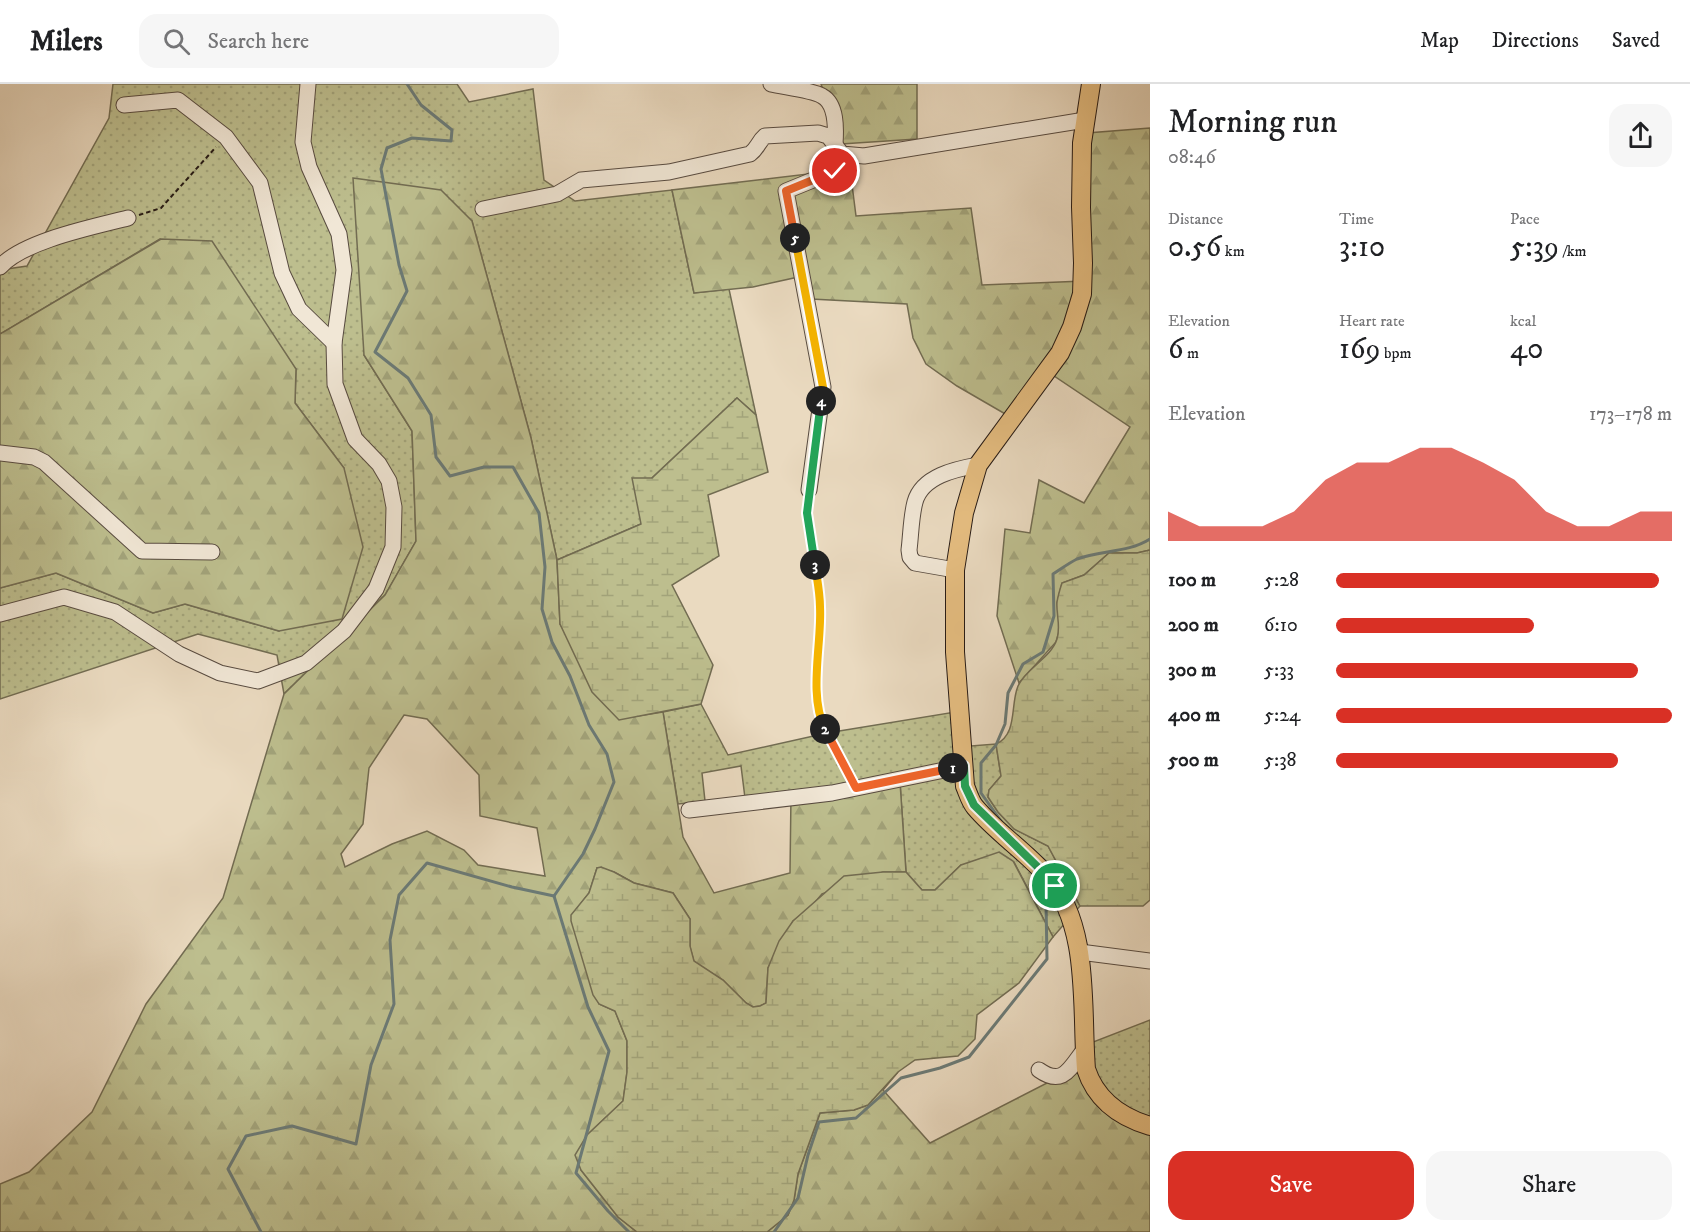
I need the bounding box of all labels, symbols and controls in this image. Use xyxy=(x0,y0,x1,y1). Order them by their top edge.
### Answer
search box xyxy=(139,14,559,68)
text: Milers xyxy=(30,24,103,59)
icon: search xyxy=(160,25,193,58)
text: Search here xyxy=(208,28,309,55)
text: Map xyxy=(1420,28,1459,54)
text: Directions xyxy=(1492,28,1579,54)
text: Saved xyxy=(1612,28,1660,54)
text: Morning run xyxy=(1168,102,1337,143)
button: share xyxy=(1609,104,1672,167)
pin xyxy=(809,145,860,196)
text: 08:46 xyxy=(1168,145,1216,170)
icon: check xyxy=(818,154,851,187)
text: Distance xyxy=(1168,209,1223,229)
text: Time xyxy=(1339,209,1374,229)
text: Pace xyxy=(1510,209,1540,229)
pin: 5 xyxy=(780,223,810,253)
text: 5 xyxy=(791,228,799,248)
text: 0.56 xyxy=(1168,229,1221,266)
text: 3:10 xyxy=(1339,229,1385,266)
text: 5:39 xyxy=(1510,229,1559,266)
text: km xyxy=(1221,241,1245,261)
text: /km xyxy=(1559,241,1587,261)
text: Elevation xyxy=(1168,311,1230,331)
text: Heart rate xyxy=(1339,311,1405,331)
text: kcal xyxy=(1510,311,1536,331)
text: 6 xyxy=(1168,331,1184,368)
text: 169 xyxy=(1339,331,1380,368)
text: 40 xyxy=(1510,331,1543,368)
text: m xyxy=(1184,343,1199,363)
text: bpm xyxy=(1380,343,1411,363)
pin: 4 xyxy=(806,386,836,416)
text: 4 xyxy=(816,391,826,411)
text: Elevation xyxy=(1168,402,1245,427)
text: 173–178 m xyxy=(1589,402,1672,427)
pin: 3 xyxy=(800,550,830,580)
text: 3 xyxy=(812,555,818,575)
text: 100 m xyxy=(1168,568,1216,593)
text: 5:28 xyxy=(1264,568,1299,593)
text: 200 m xyxy=(1168,613,1219,638)
text: 6:10 xyxy=(1264,613,1298,638)
text: 300 m xyxy=(1168,658,1216,683)
text: 5:33 xyxy=(1264,658,1294,683)
text: 400 m xyxy=(1168,703,1220,728)
text: 5:24 xyxy=(1264,703,1301,728)
pin: 2 xyxy=(810,714,840,744)
text: 2 xyxy=(821,719,829,739)
text: 500 m xyxy=(1168,748,1219,773)
text: 5:38 xyxy=(1264,748,1297,773)
pin: 1 xyxy=(938,753,968,783)
text: 1 xyxy=(950,758,956,778)
pin xyxy=(1029,860,1080,911)
icon: arrive xyxy=(1038,869,1071,902)
button: Save xyxy=(1168,1151,1414,1220)
button: Share xyxy=(1426,1151,1672,1220)

